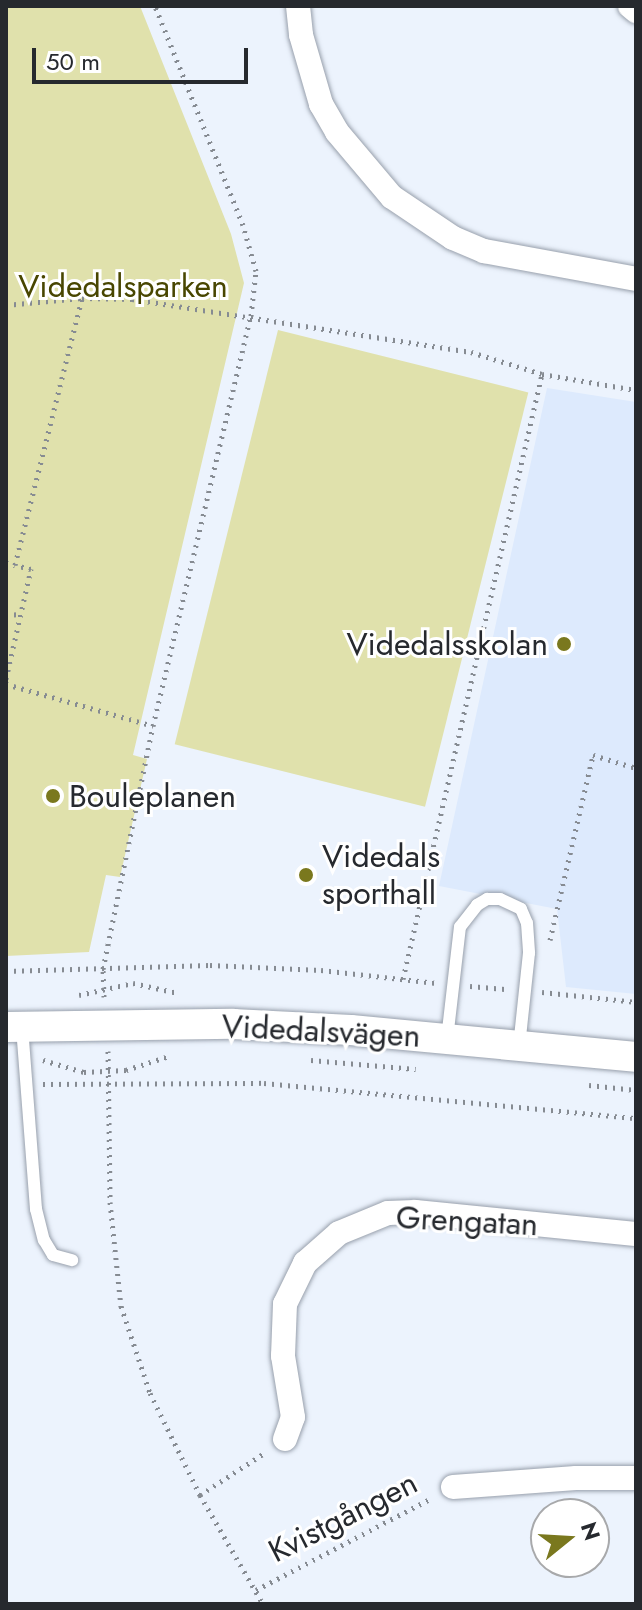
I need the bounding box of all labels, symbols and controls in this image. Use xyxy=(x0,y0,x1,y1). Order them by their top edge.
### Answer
scale bar xyxy=(36,32,252,82)
text: 50 m xyxy=(46,44,100,79)
park label: Videdalsparken xyxy=(18,267,228,305)
place label: Videdalsskolan xyxy=(346,625,548,663)
marker: Videdalsskolan xyxy=(555,635,573,653)
place label: Bouleplanen xyxy=(69,777,236,815)
marker: Bouleplanen xyxy=(44,787,62,805)
place label: Videdals sporthall xyxy=(322,838,440,913)
marker: Videdals sporthall xyxy=(297,866,315,884)
street label: Videdalsvägen xyxy=(221,1007,421,1055)
street label: Grengatan xyxy=(395,1198,539,1244)
street label: Kvistgången xyxy=(262,1463,424,1571)
north arrow xyxy=(530,1498,610,1578)
text: N xyxy=(573,1518,609,1544)

